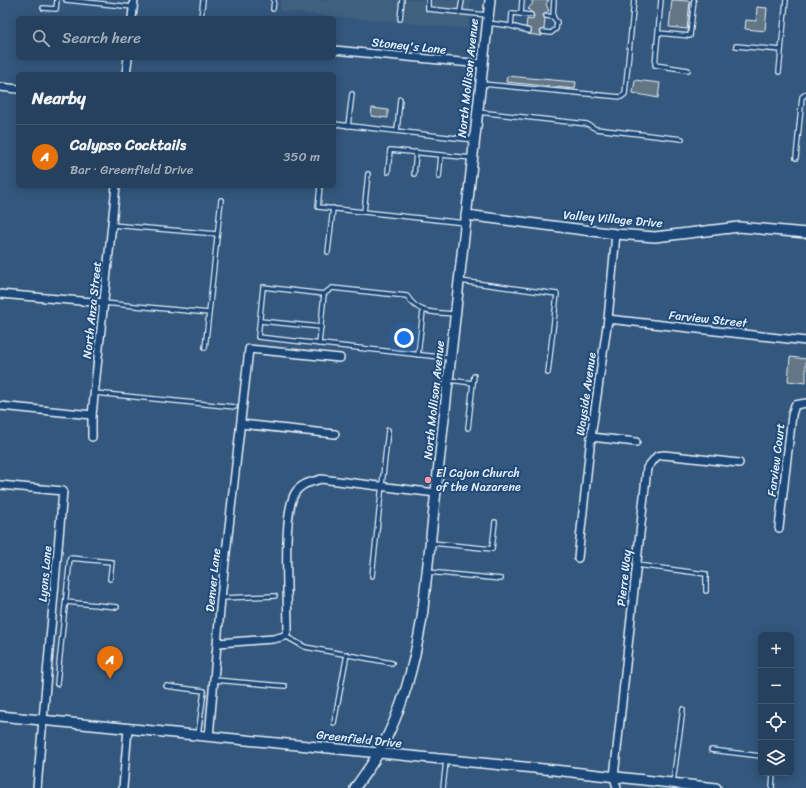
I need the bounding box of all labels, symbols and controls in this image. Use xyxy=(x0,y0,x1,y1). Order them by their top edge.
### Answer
search box xyxy=(16,16,336,60)
street label: North Mollison Avenue xyxy=(451,17,485,139)
text: Search here xyxy=(62,25,141,51)
icon: search xyxy=(30,27,52,49)
street label: Stoney's Lane xyxy=(371,31,447,61)
text: Nearby xyxy=(32,83,86,113)
text: Calypso Cocktails xyxy=(70,132,186,158)
text: A xyxy=(41,145,49,168)
text: 350 m xyxy=(283,145,320,168)
text: Bar · Greenfield Drive xyxy=(70,158,193,181)
street label: Valley Village Drive xyxy=(562,204,664,234)
street label: North Anza Street xyxy=(76,260,108,360)
street label: Farview Street xyxy=(668,304,749,334)
your location xyxy=(394,328,414,348)
street label: North Mollison Avenue xyxy=(417,339,451,461)
street label: Wayside Avenue xyxy=(569,351,603,437)
street label: Farview Court xyxy=(761,422,791,498)
place label: El Cajon Church of the Nazarene xyxy=(436,462,521,498)
marker: El Cajon Church of the Nazarene xyxy=(423,475,433,485)
street label: Lyons Lane xyxy=(32,545,58,603)
street label: Denver Lane xyxy=(199,547,227,613)
street label: Pierre Way xyxy=(610,548,638,607)
map controls xyxy=(758,632,794,776)
button: + xyxy=(758,632,794,668)
pin: A xyxy=(97,646,123,679)
button: − xyxy=(758,668,794,704)
button: locate xyxy=(758,704,794,740)
street label: Greenfield Drive xyxy=(315,724,403,754)
button: layers xyxy=(758,740,794,776)

